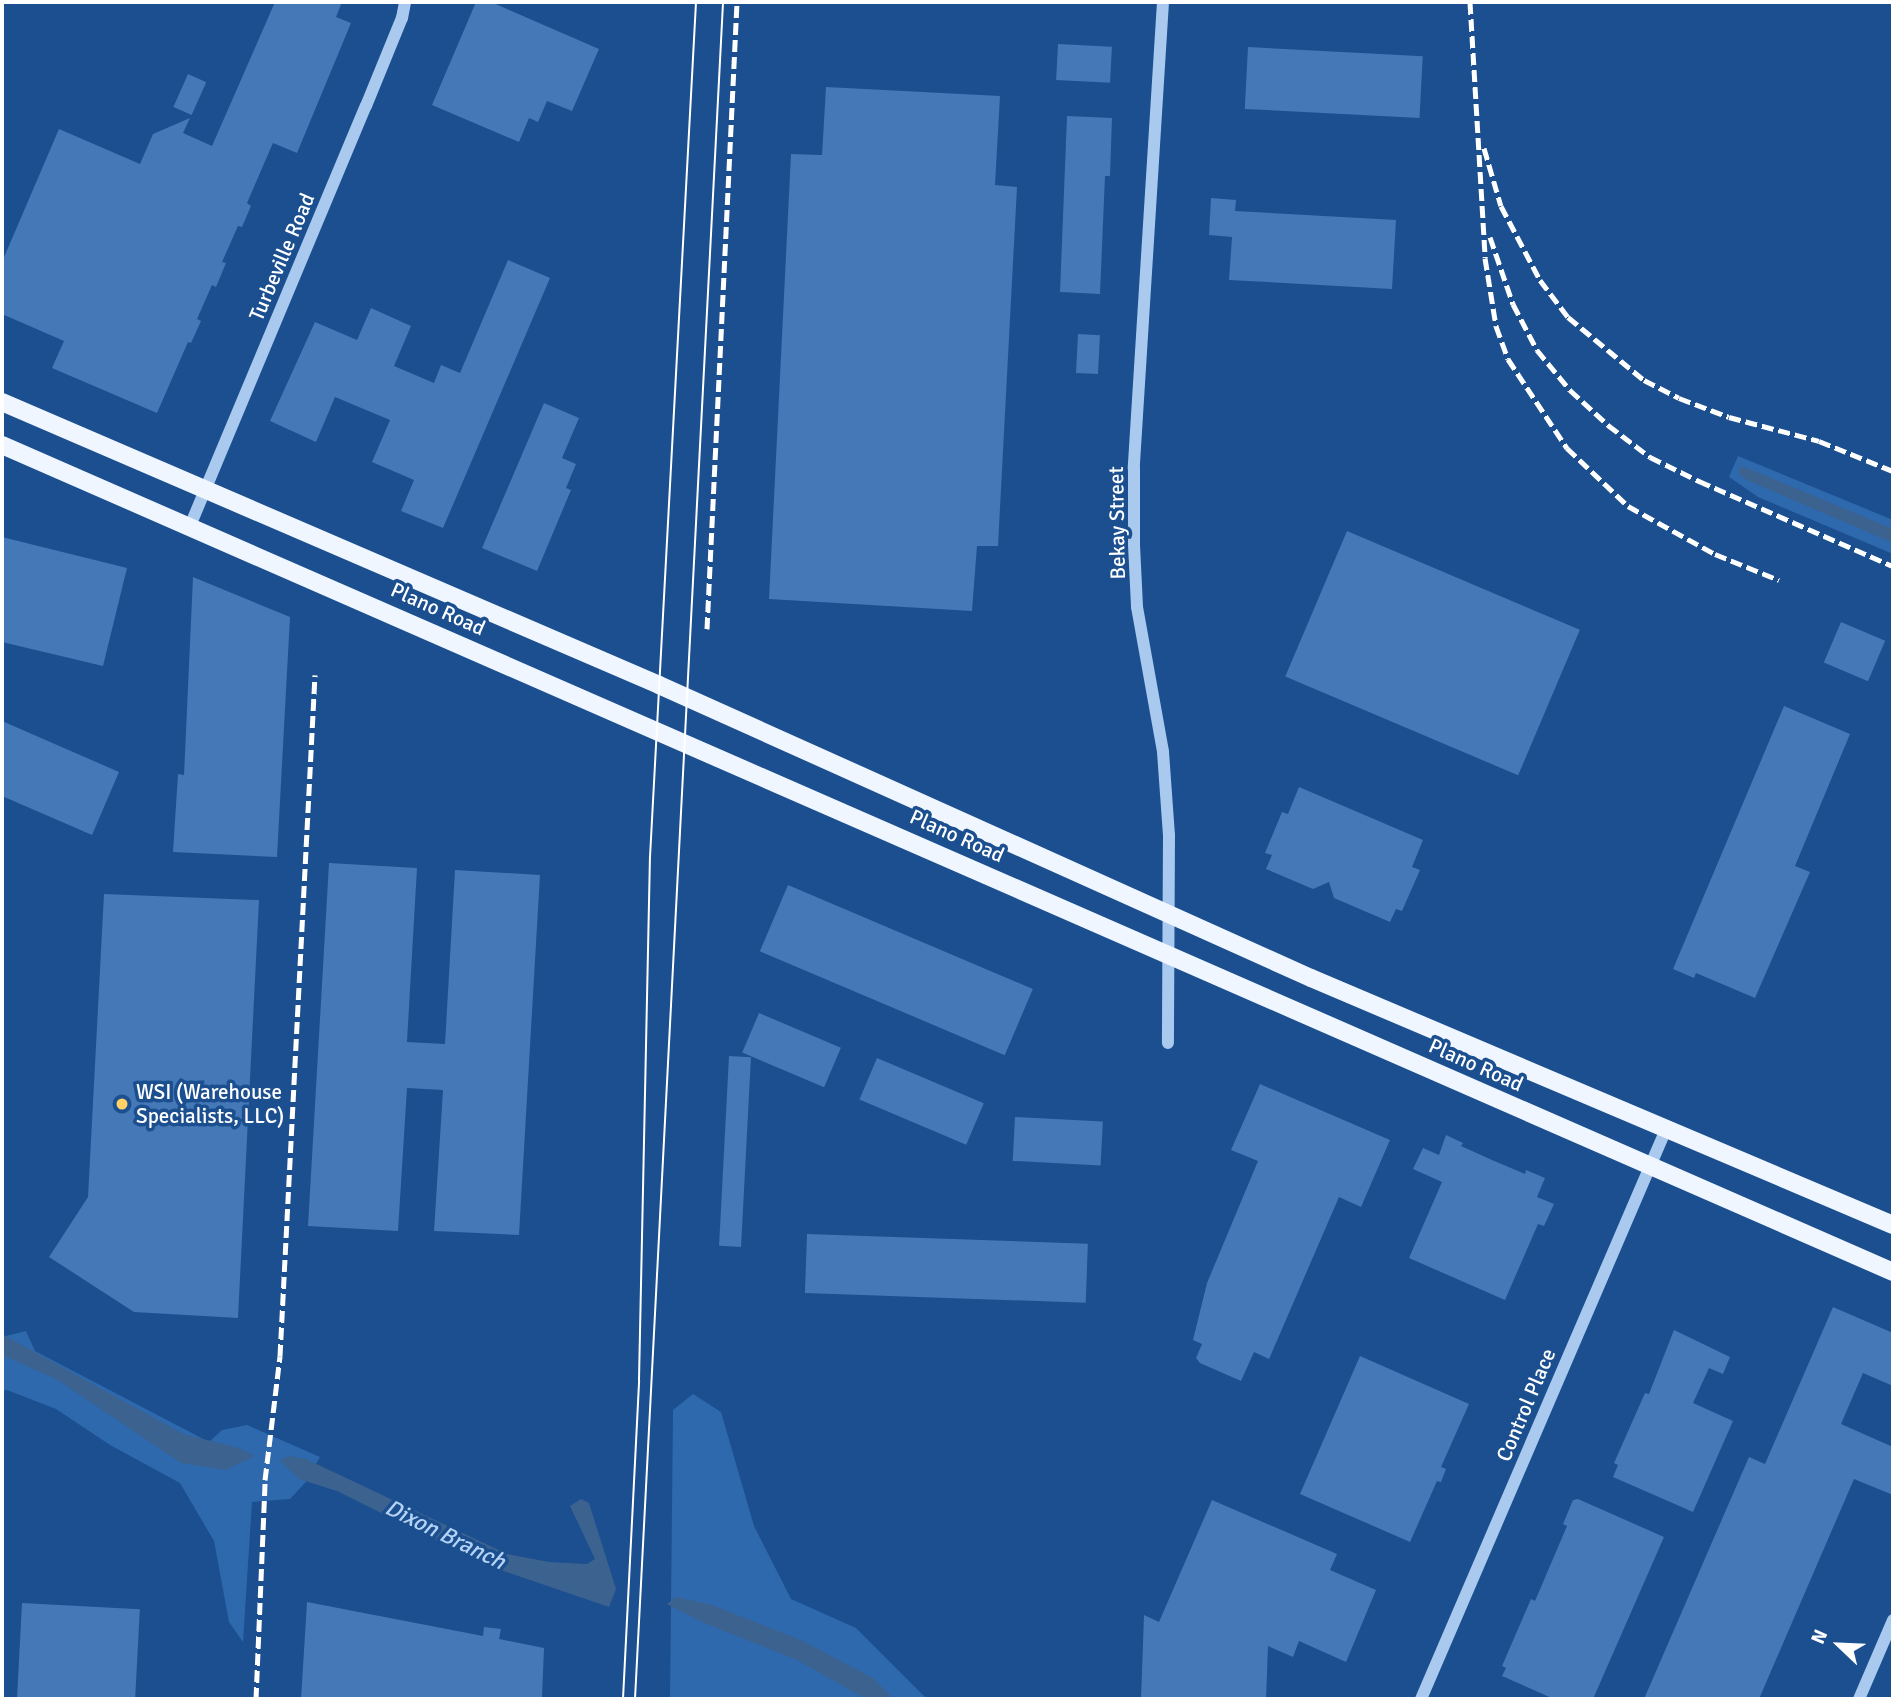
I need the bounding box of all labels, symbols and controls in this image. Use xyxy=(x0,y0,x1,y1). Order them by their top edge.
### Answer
street label: Turbeville Road xyxy=(244,189,320,325)
street label: Bekay Street xyxy=(1103,466,1131,580)
street label: Plano Road xyxy=(387,577,489,641)
street label: Plano Road xyxy=(906,804,1008,868)
street label: Plano Road xyxy=(1425,1033,1527,1097)
place label: WSI (Warehouse Specialists, LLC) xyxy=(136,1079,284,1129)
marker: WSI (Warehouse Specialists, LLC) xyxy=(114,1096,130,1112)
street label: Control Place xyxy=(1491,1345,1561,1465)
water label: Dixon Branch xyxy=(380,1494,510,1576)
north arrow xyxy=(1804,1610,1874,1680)
text: N xyxy=(1806,1626,1833,1648)

